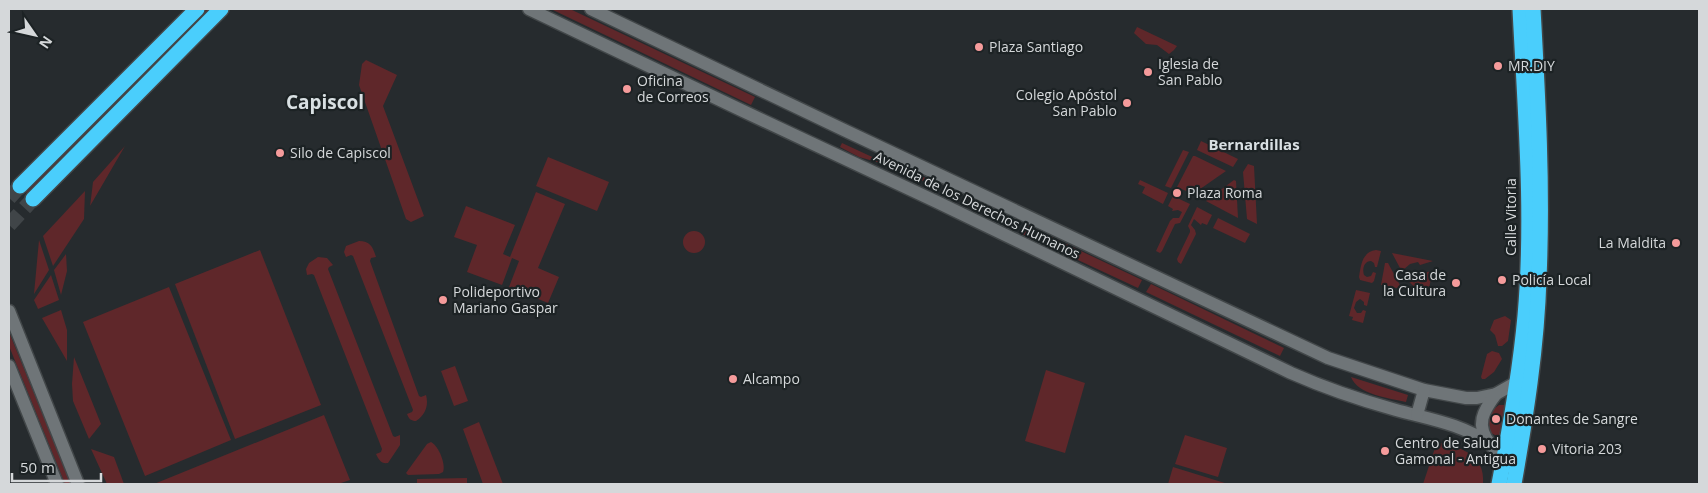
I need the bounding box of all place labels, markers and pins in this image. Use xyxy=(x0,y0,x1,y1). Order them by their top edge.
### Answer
place label: Plaza Santiago xyxy=(989,37,1083,56)
marker: Plaza Santiago xyxy=(973,41,985,53)
place label: Iglesia de San Pablo xyxy=(1158,54,1222,89)
place label: MR.DIY xyxy=(1508,56,1555,75)
marker: MR.DIY xyxy=(1492,60,1504,72)
marker: Iglesia de San Pablo xyxy=(1142,66,1154,78)
place label: Oficina de Correos xyxy=(637,71,709,106)
marker: Oficina de Correos xyxy=(621,83,633,95)
place label: Colegio Apóstol San Pablo xyxy=(1016,85,1117,120)
marker: Colegio Apóstol San Pablo xyxy=(1121,97,1133,109)
place label: Silo de Capiscol xyxy=(290,143,391,162)
marker: Silo de Capiscol xyxy=(274,147,286,159)
place label: Plaza Roma xyxy=(1187,183,1263,202)
marker: Plaza Roma xyxy=(1171,187,1183,199)
place label: La Maldita xyxy=(1599,233,1666,252)
marker: La Maldita xyxy=(1670,237,1682,249)
place label: Casa de la Cultura xyxy=(1383,265,1446,300)
place label: Policía Local xyxy=(1512,270,1591,289)
marker: Policía Local xyxy=(1496,274,1508,286)
marker: Casa de la Cultura xyxy=(1450,277,1462,289)
place label: Polideportivo Mariano Gaspar xyxy=(453,282,558,317)
marker: Polideportivo Mariano Gaspar xyxy=(437,294,449,306)
place label: Alcampo xyxy=(743,369,800,388)
marker: Alcampo xyxy=(727,373,739,385)
place label: Donantes de Sangre xyxy=(1506,409,1638,428)
marker: Donantes de Sangre xyxy=(1490,413,1502,425)
place label: Centro de Salud Gamonal - Antigua xyxy=(1395,433,1516,468)
place label: Vitoria 203 xyxy=(1552,439,1622,458)
marker: Vitoria 203 xyxy=(1536,443,1548,455)
marker: Centro de Salud Gamonal - Antigua xyxy=(1379,445,1391,457)

